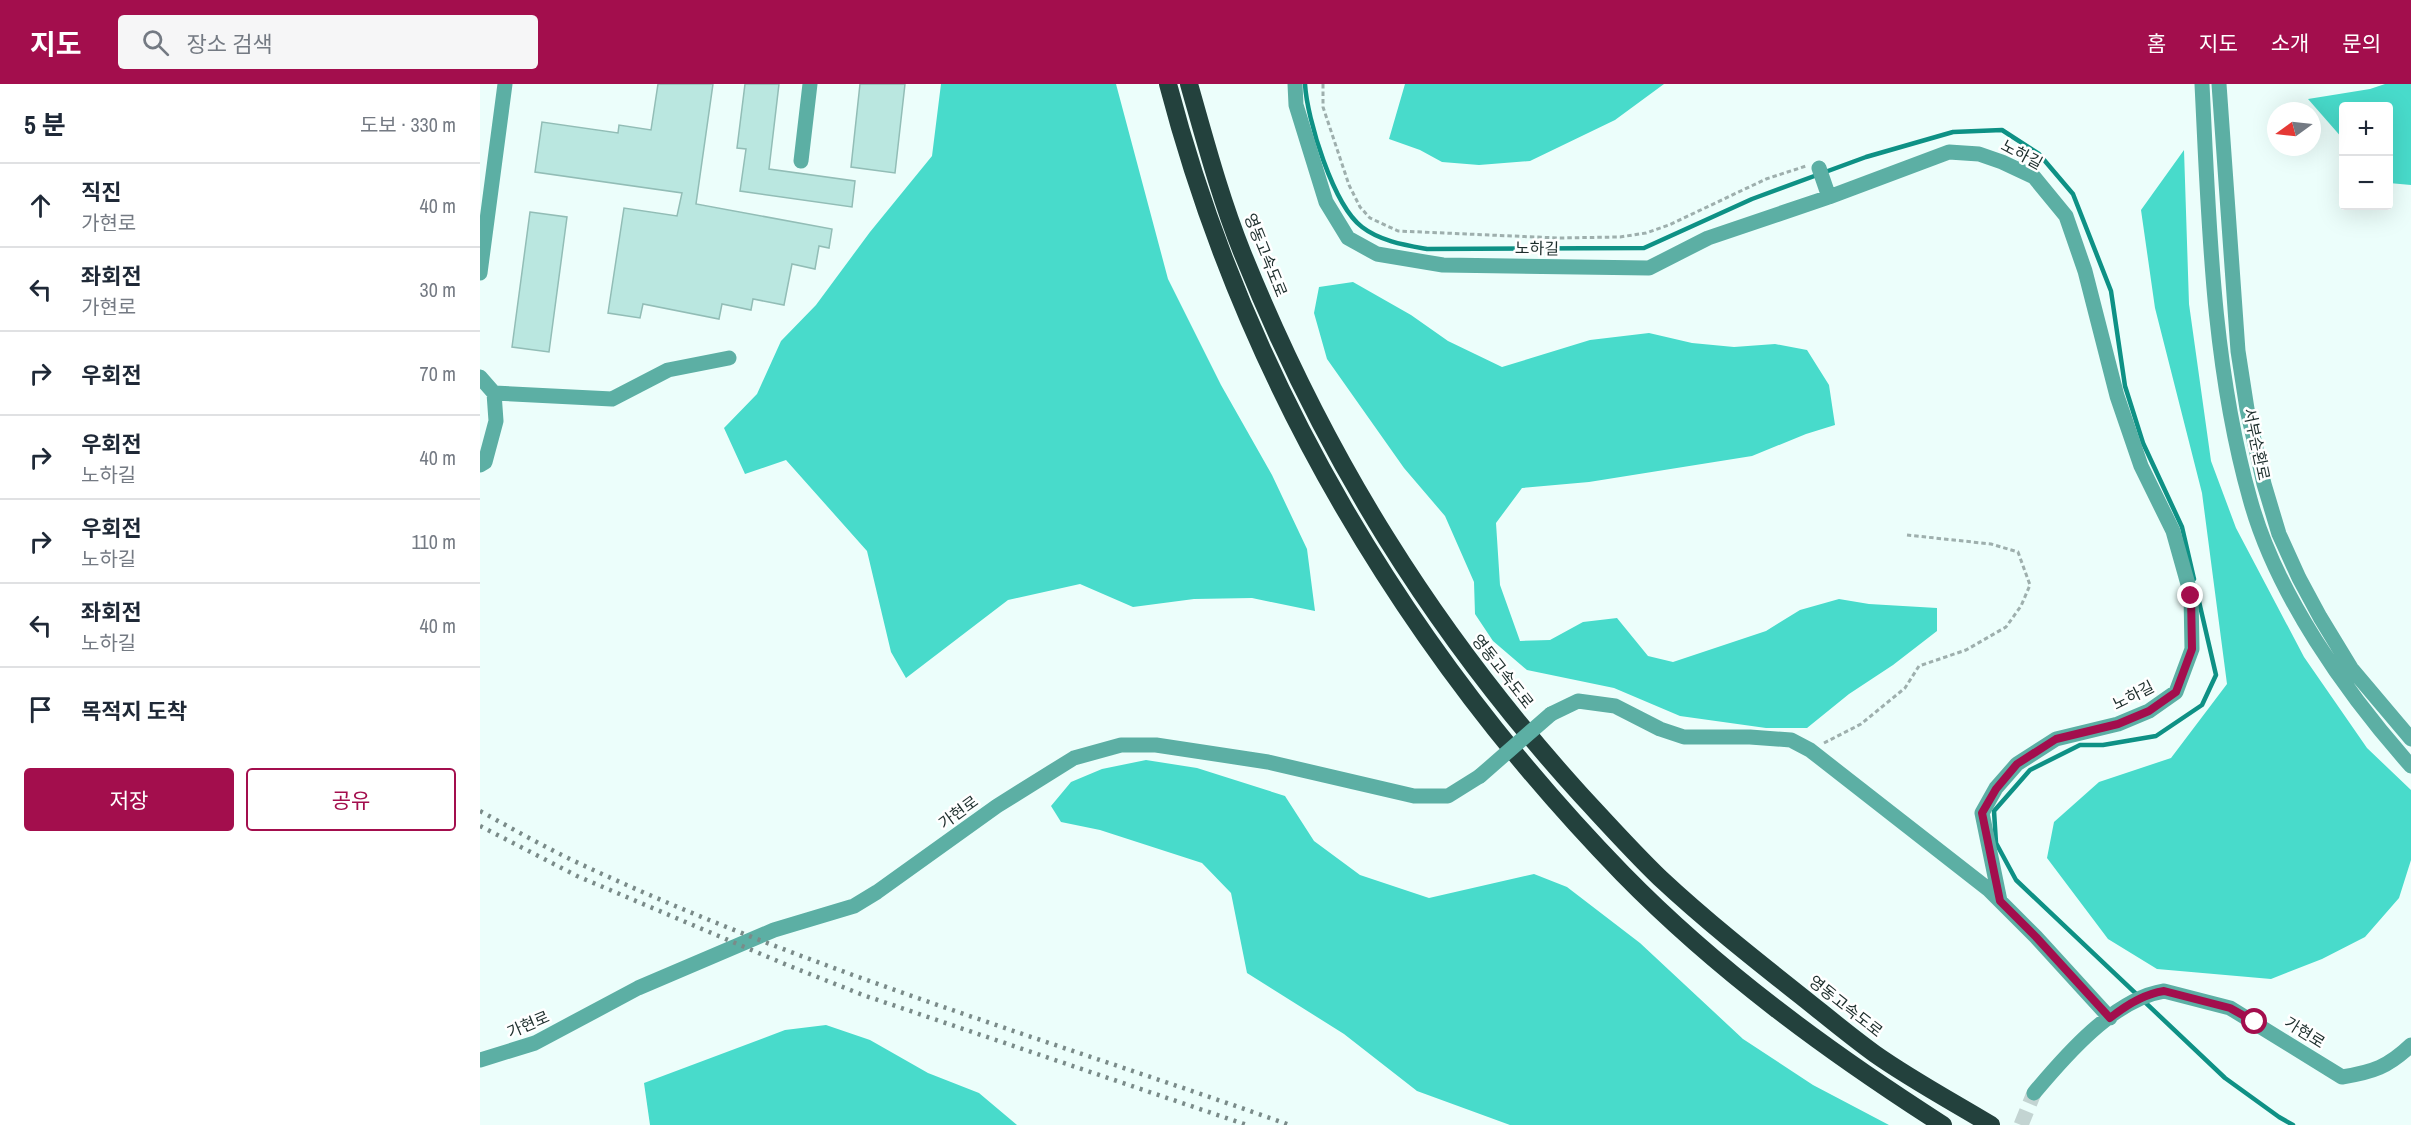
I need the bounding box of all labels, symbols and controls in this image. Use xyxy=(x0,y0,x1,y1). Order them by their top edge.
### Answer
search box xyxy=(118,15,538,69)
text: 지도 xyxy=(30,25,82,63)
icon: search xyxy=(139,26,172,59)
text: 장소 검색 xyxy=(187,29,273,59)
text: 홈 xyxy=(2147,29,2166,58)
text: 지도 xyxy=(2199,29,2238,58)
text: 소개 xyxy=(2271,29,2309,58)
text: 문의 xyxy=(2342,29,2381,58)
north arrow xyxy=(2267,102,2321,156)
map controls xyxy=(2339,102,2393,210)
button: + xyxy=(2339,102,2393,156)
text: 5 분 xyxy=(24,107,66,142)
text: 도보 · 330 m xyxy=(360,111,456,138)
street label: 노하길 xyxy=(1997,134,2047,174)
button: − xyxy=(2339,156,2393,210)
text: 직진 xyxy=(81,177,121,207)
icon: ahead xyxy=(24,189,57,222)
text: 40 m xyxy=(420,192,456,219)
text: 가현로 xyxy=(81,209,136,236)
street label: 영동고속도로 xyxy=(1239,210,1293,300)
street label: 노하길 xyxy=(1515,237,1559,259)
text: 좌회전 xyxy=(81,261,142,291)
icon: left xyxy=(24,273,57,306)
text: 30 m xyxy=(420,276,456,303)
text: 가현로 xyxy=(81,293,136,320)
icon: right xyxy=(24,357,57,390)
text: 우회전 xyxy=(81,360,142,390)
text: 70 m xyxy=(420,360,456,387)
street label: 서부순환로 xyxy=(2239,406,2275,483)
text: 우회전 xyxy=(81,429,142,459)
icon: right xyxy=(24,441,57,474)
text: 40 m xyxy=(420,444,456,471)
text: 노하길 xyxy=(81,461,136,488)
text: 우회전 xyxy=(81,513,142,543)
icon: right xyxy=(24,525,57,558)
text: 110 m xyxy=(412,528,456,555)
text: 노하길 xyxy=(81,545,136,572)
route end xyxy=(2177,582,2203,608)
text: 좌회전 xyxy=(81,597,142,627)
icon: left xyxy=(24,609,57,642)
text: 40 m xyxy=(420,612,456,639)
text: 노하길 xyxy=(81,629,136,656)
street label: 영동고속도로 xyxy=(1467,629,1539,713)
street label: 노하길 xyxy=(2108,675,2158,715)
icon: arrive xyxy=(24,693,57,726)
text: 목적지 도착 xyxy=(81,696,187,726)
button: 저장 xyxy=(24,768,234,831)
button: 공유 xyxy=(246,768,456,831)
street label: 가현로 xyxy=(934,790,983,834)
street label: 영동고속도로 xyxy=(1804,970,1888,1042)
street label: 가현로 xyxy=(503,1005,553,1043)
route start xyxy=(2241,1008,2267,1034)
street label: 가현로 xyxy=(2280,1011,2330,1053)

